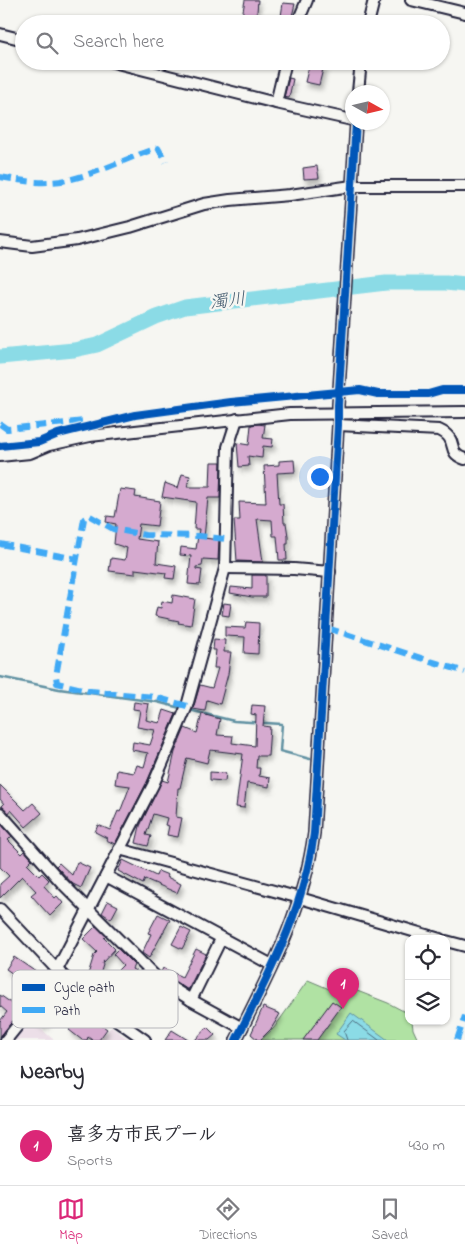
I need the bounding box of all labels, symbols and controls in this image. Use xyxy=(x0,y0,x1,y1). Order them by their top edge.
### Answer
search box xyxy=(15,15,450,70)
icon: search xyxy=(33,29,61,57)
text: Search here xyxy=(73,29,164,56)
north arrow xyxy=(345,85,390,130)
water label: 濁川 xyxy=(209,287,247,317)
your location xyxy=(307,464,333,490)
map controls xyxy=(405,935,450,1025)
button: locate xyxy=(405,935,450,980)
pin: 1 xyxy=(327,968,359,1009)
legend xyxy=(12,970,178,1028)
text: Cycle path xyxy=(54,978,115,1000)
button: layers xyxy=(405,980,450,1025)
text: Path xyxy=(54,1001,80,1022)
text: Nearby xyxy=(20,1058,84,1088)
text: 喜多方市民プール xyxy=(67,1122,217,1149)
text: 1 xyxy=(33,1134,39,1158)
text: 430 m xyxy=(408,1134,445,1158)
text: Sports xyxy=(67,1149,113,1173)
tab: Map xyxy=(57,1195,85,1246)
tab: Directions xyxy=(199,1195,257,1246)
tab: Saved xyxy=(371,1195,408,1246)

